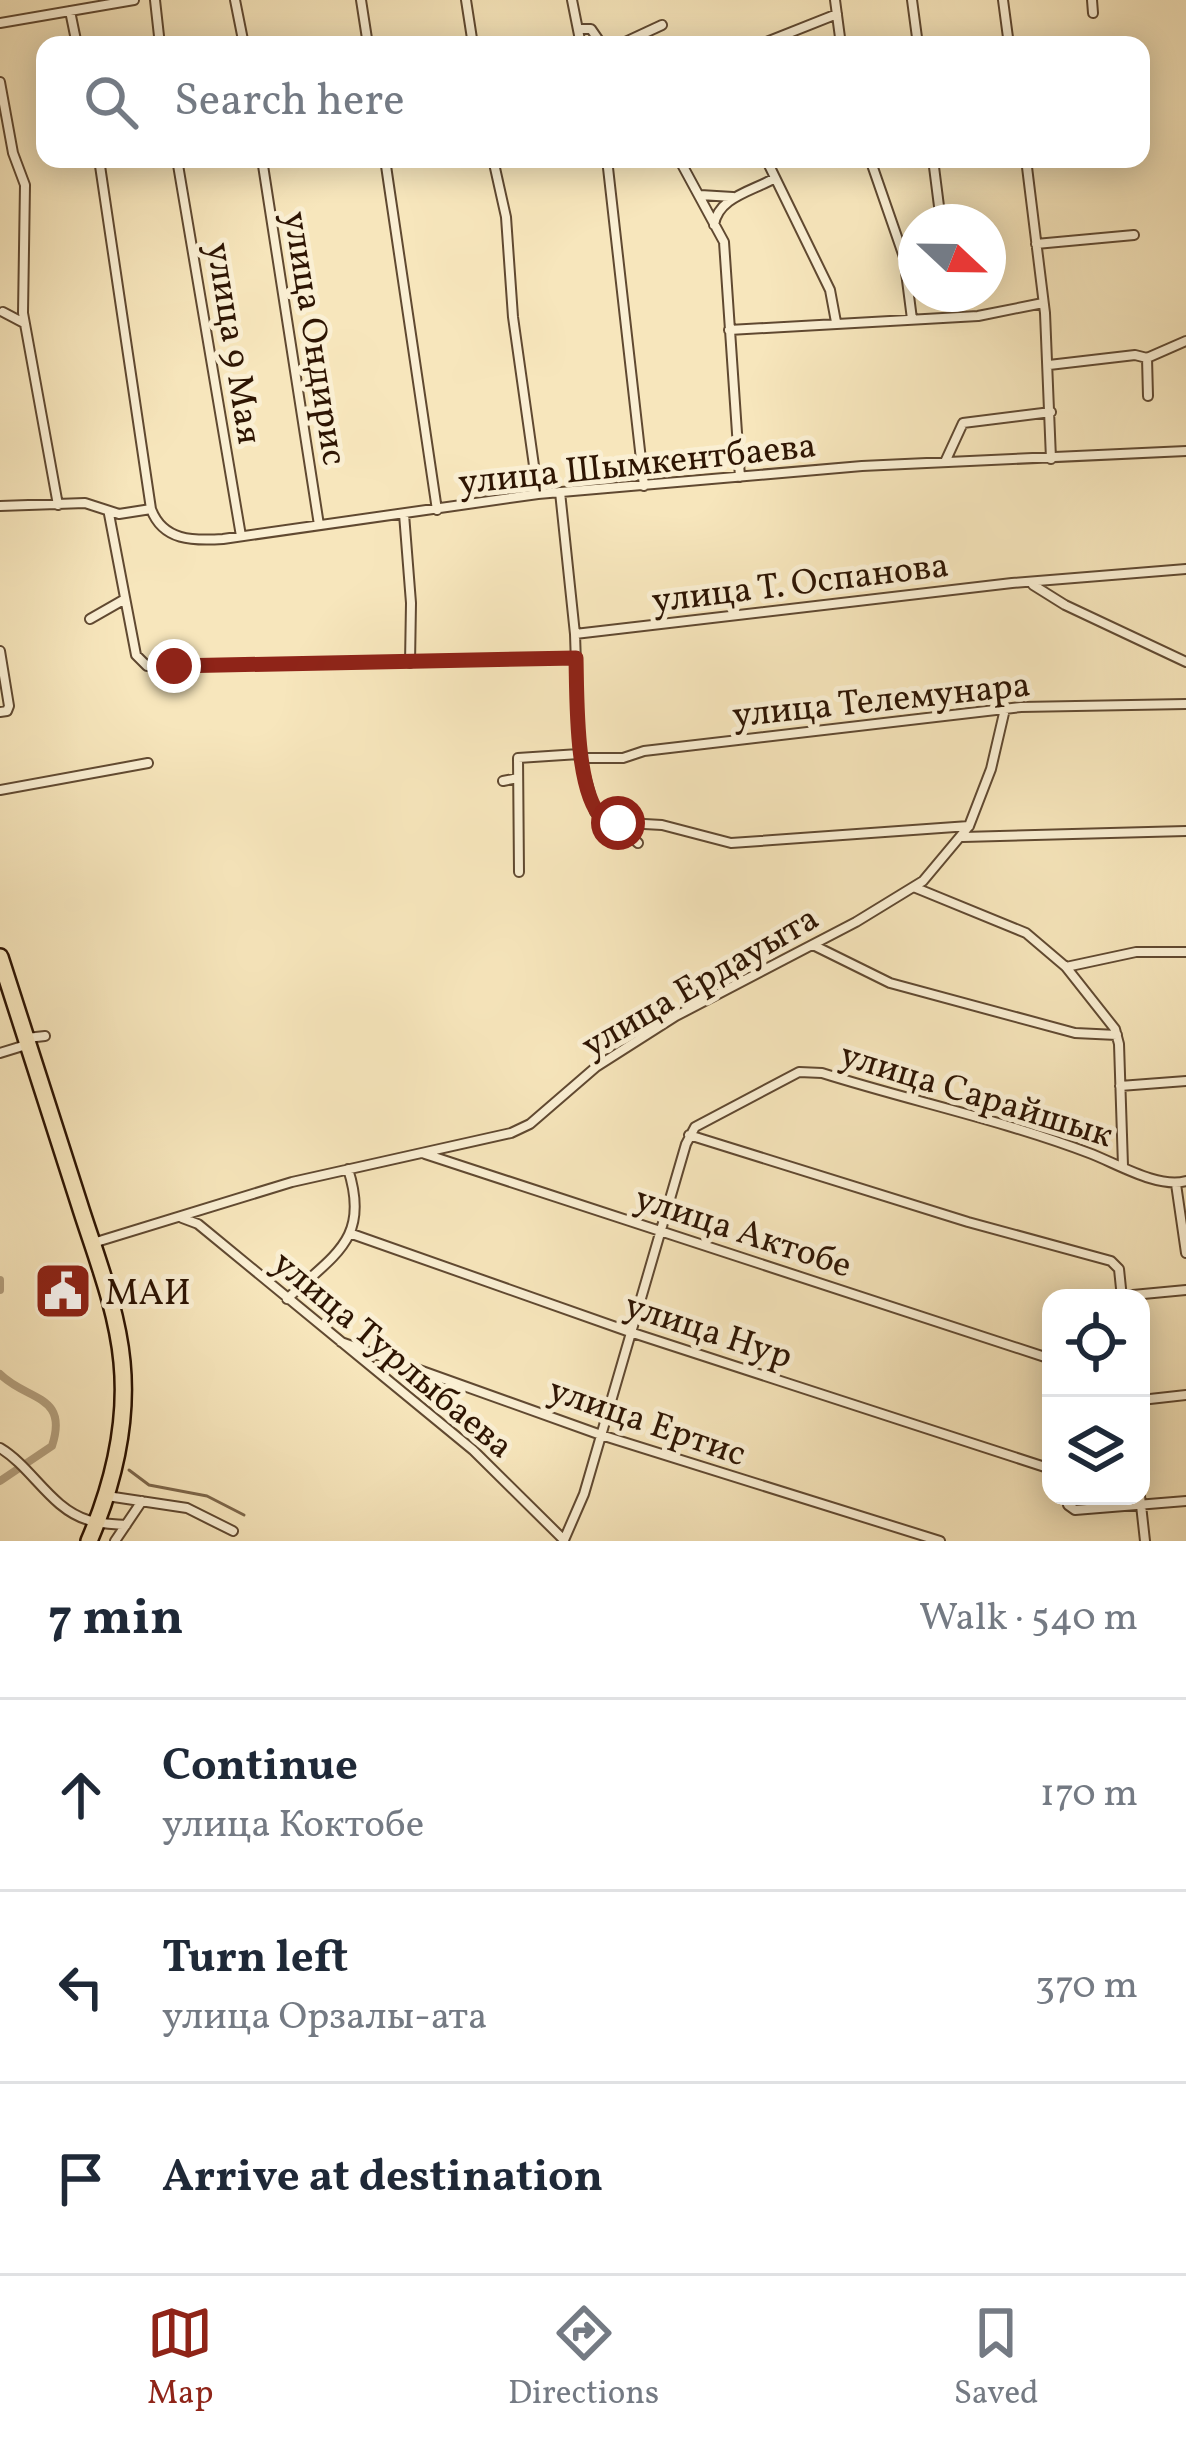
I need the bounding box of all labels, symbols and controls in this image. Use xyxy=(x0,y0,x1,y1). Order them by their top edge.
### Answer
search box xyxy=(36,36,1150,168)
icon: search xyxy=(78,69,144,135)
text: Search here xyxy=(174,71,405,134)
north arrow xyxy=(898,204,1006,312)
street label: улица Ондирис xyxy=(268,208,358,469)
street label: улица 9 Мая xyxy=(191,239,273,448)
street label: улица Шымкентбаева xyxy=(456,422,819,510)
street label: улица Т. Оспанова xyxy=(649,542,952,628)
route end xyxy=(147,639,201,693)
street label: улица Телемунара xyxy=(730,661,1033,742)
route start xyxy=(591,796,645,850)
street label: улица Ердауыта xyxy=(573,895,829,1072)
street label: улица Сарайшык xyxy=(833,1032,1118,1162)
street label: улица Актобе xyxy=(628,1175,858,1292)
street label: улица Турлыбаева xyxy=(260,1240,523,1472)
public building icon: МАИ xyxy=(32,1260,94,1322)
place label: МАИ xyxy=(105,1270,191,1320)
street label: улица Нур xyxy=(618,1282,798,1383)
map controls xyxy=(1042,1289,1150,1505)
button: locate xyxy=(1042,1289,1150,1397)
street label: улица Ертис xyxy=(541,1367,752,1481)
button: layers xyxy=(1042,1397,1150,1505)
text: 7 min xyxy=(48,1584,184,1655)
text: Walk · 540 m xyxy=(919,1592,1138,1646)
text: Continue xyxy=(162,1736,358,1799)
icon: ahead xyxy=(48,1762,114,1828)
text: 170 m xyxy=(1040,1768,1138,1822)
text: улица Коктобе xyxy=(162,1799,424,1853)
text: Turn left xyxy=(162,1928,348,1991)
icon: left xyxy=(48,1954,114,2020)
text: 370 m xyxy=(1035,1960,1138,2014)
text: улица Орзалы-ата xyxy=(162,1991,487,2045)
icon: arrive xyxy=(48,2146,114,2212)
text: Arrive at destination xyxy=(162,2147,603,2210)
tab: Map xyxy=(147,2300,213,2418)
tab: Directions xyxy=(508,2300,659,2418)
tab: Saved xyxy=(954,2300,1039,2418)

